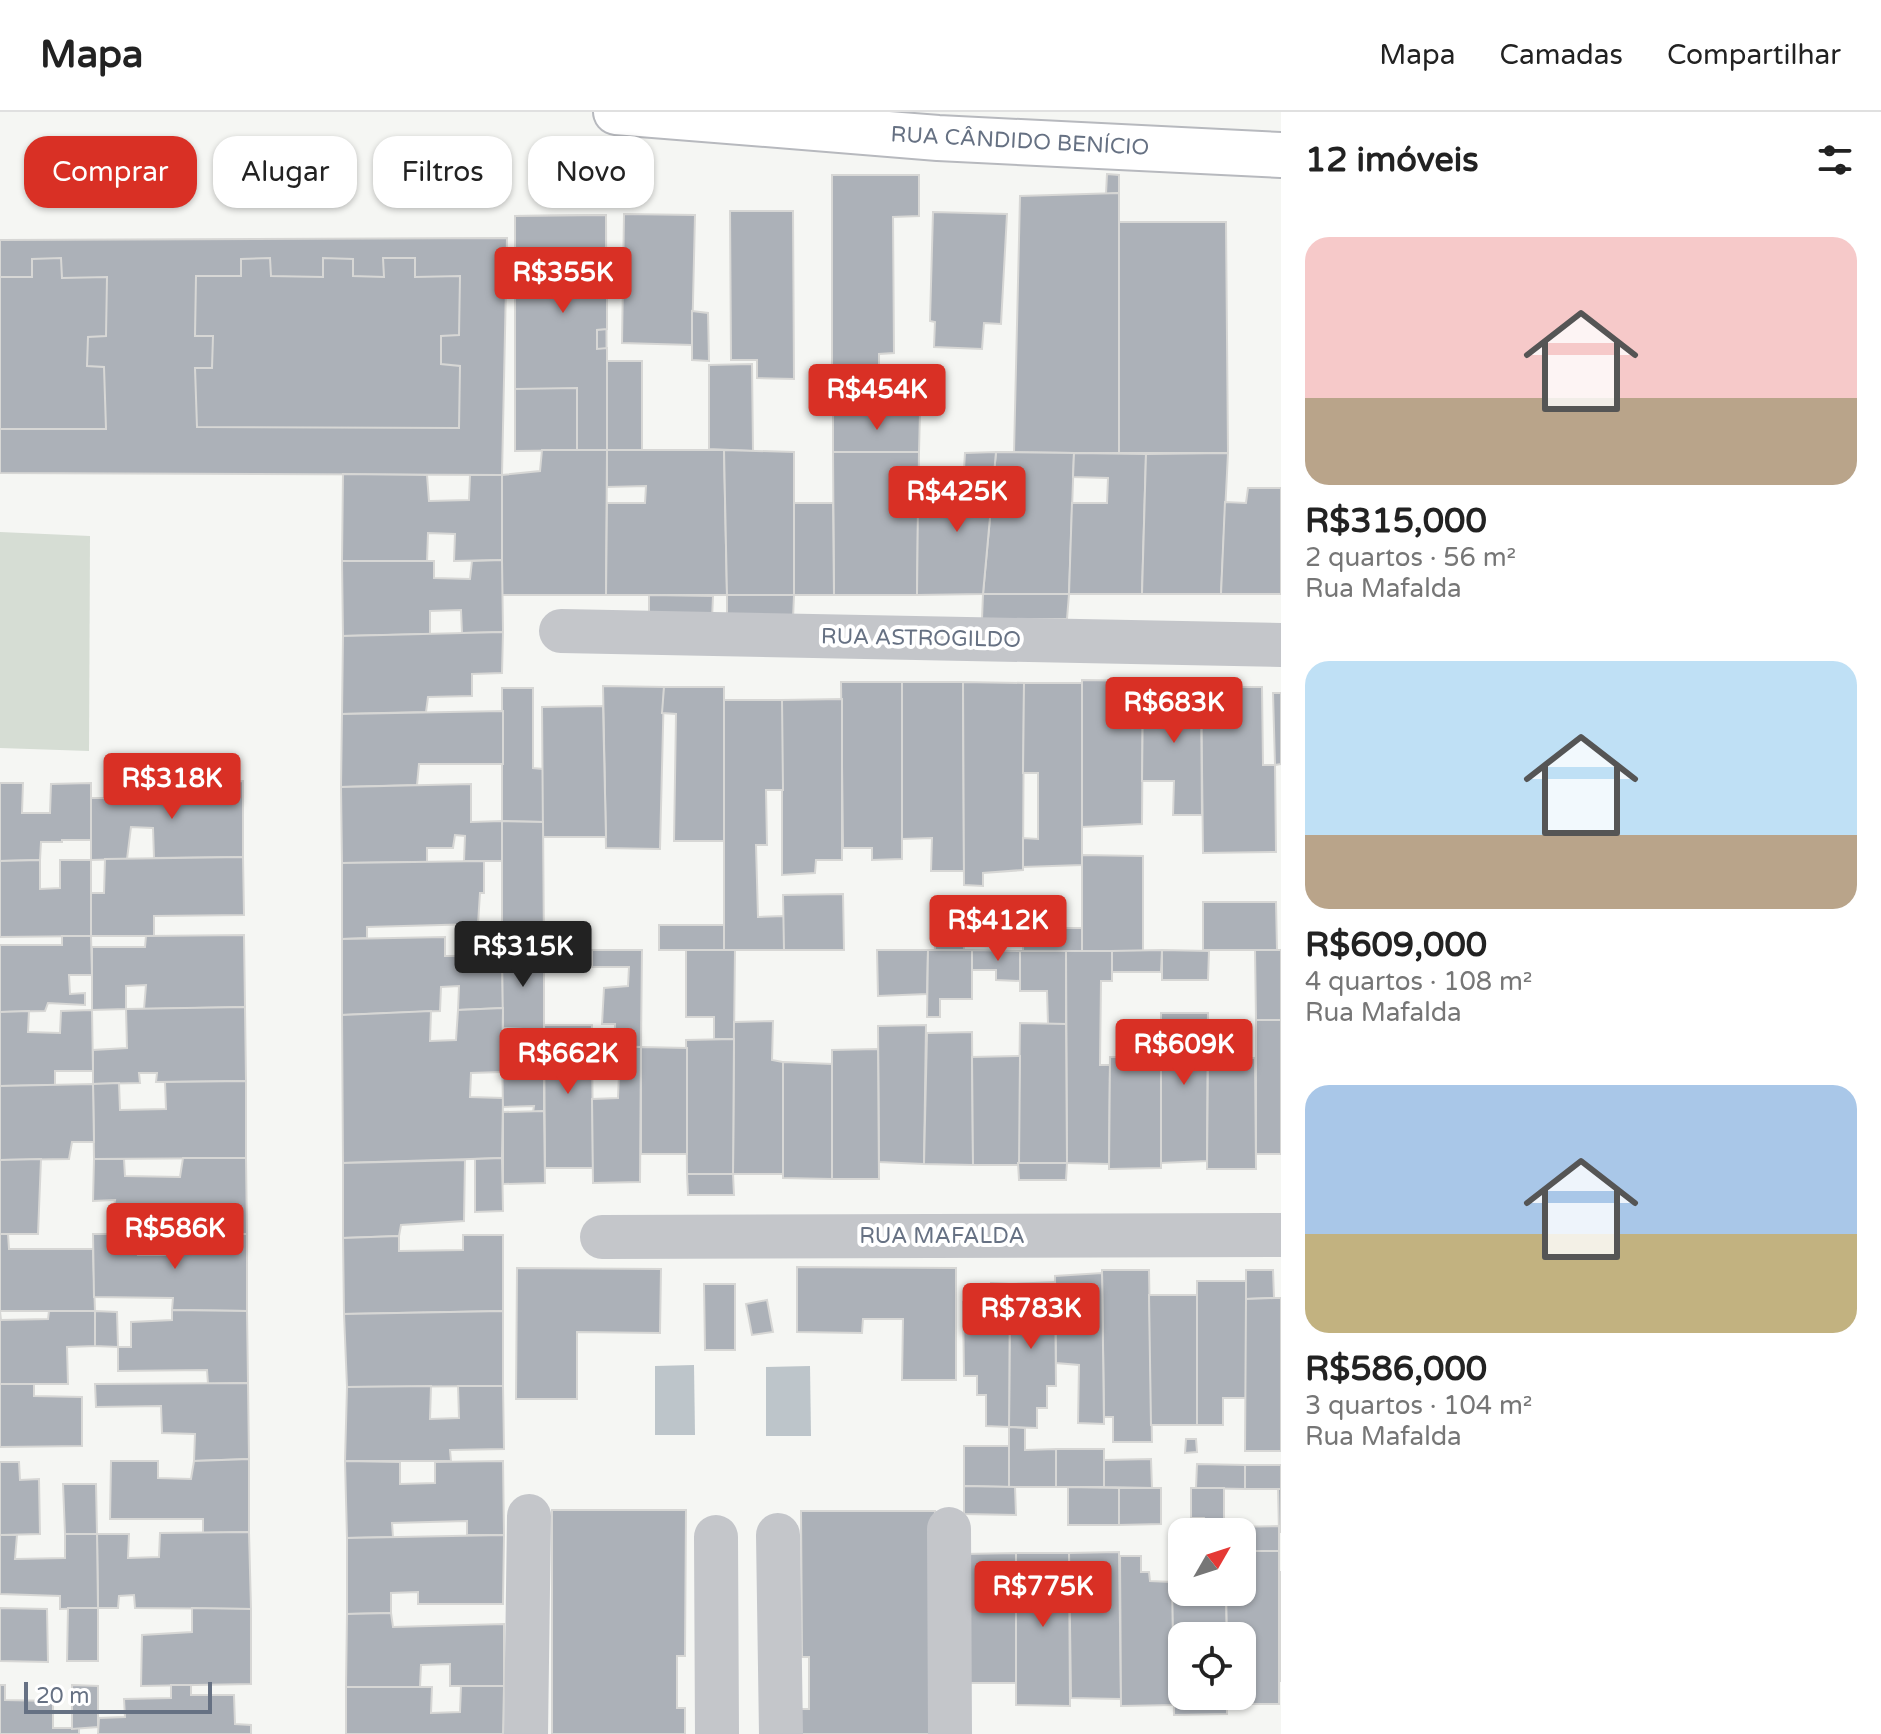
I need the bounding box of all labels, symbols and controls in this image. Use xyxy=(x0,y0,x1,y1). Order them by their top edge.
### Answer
text: Mapa xyxy=(40,32,143,78)
text: Mapa xyxy=(1379,38,1455,72)
text: Camadas xyxy=(1499,38,1623,72)
text: Compartilhar xyxy=(1667,38,1841,72)
street label: RUA CÂNDIDO BENÍCIO xyxy=(890,120,1150,161)
chip: Comprar xyxy=(24,136,197,208)
chip: Alugar xyxy=(213,136,357,208)
chip: Filtros xyxy=(373,136,512,208)
chip: Novo xyxy=(528,136,654,208)
icon: filters xyxy=(1813,138,1857,182)
text: 12 imóveis xyxy=(1305,140,1478,181)
pin: R$355K xyxy=(498,247,628,315)
text: R$355K xyxy=(513,257,613,288)
icon: home xyxy=(1509,289,1653,433)
pin: R$454K xyxy=(812,364,942,432)
text: R$454K xyxy=(827,374,927,405)
pin: R$425K xyxy=(892,466,1022,534)
text: R$425K xyxy=(907,476,1007,507)
text: R$315,000 xyxy=(1305,501,1487,542)
text: 2 quartos · 56 m² xyxy=(1305,542,1516,573)
text: Rua Mafalda xyxy=(1305,573,1462,604)
street label: RUA ASTROGILDO xyxy=(821,623,1021,653)
pin: R$683K xyxy=(1109,677,1239,745)
text: R$683K xyxy=(1124,687,1224,718)
icon: home xyxy=(1509,713,1653,857)
pin: R$318K xyxy=(107,753,237,821)
text: R$318K xyxy=(122,763,222,794)
pin: R$412K xyxy=(933,895,1063,963)
text: R$412K xyxy=(948,905,1048,936)
pin: R$315K xyxy=(458,921,588,989)
text: R$609,000 xyxy=(1305,925,1487,966)
text: R$315K xyxy=(473,931,573,962)
text: 4 quartos · 108 m² xyxy=(1305,966,1532,997)
text: Rua Mafalda xyxy=(1305,997,1462,1028)
pin: R$609K xyxy=(1119,1019,1249,1087)
pin: R$662K xyxy=(503,1028,633,1096)
text: R$609K xyxy=(1134,1029,1234,1060)
text: R$662K xyxy=(518,1038,618,1069)
icon: home xyxy=(1509,1137,1653,1281)
pin: R$586K xyxy=(110,1203,240,1271)
text: R$586K xyxy=(125,1213,225,1244)
street label: RUA MAFALDA xyxy=(859,1223,1025,1249)
pin: R$783K xyxy=(966,1283,1096,1351)
text: R$783K xyxy=(981,1293,1081,1324)
text: R$586,000 xyxy=(1305,1349,1487,1390)
text: 3 quartos · 104 m² xyxy=(1305,1390,1532,1421)
text: Rua Mafalda xyxy=(1305,1421,1462,1452)
north arrow xyxy=(1168,1518,1256,1606)
map controls xyxy=(1168,1518,1256,1710)
pin: R$775K xyxy=(978,1561,1108,1629)
text: R$775K xyxy=(993,1571,1093,1602)
button: locate xyxy=(1168,1622,1256,1710)
scale bar xyxy=(24,1678,212,1714)
text: 20 m xyxy=(36,1683,90,1709)

